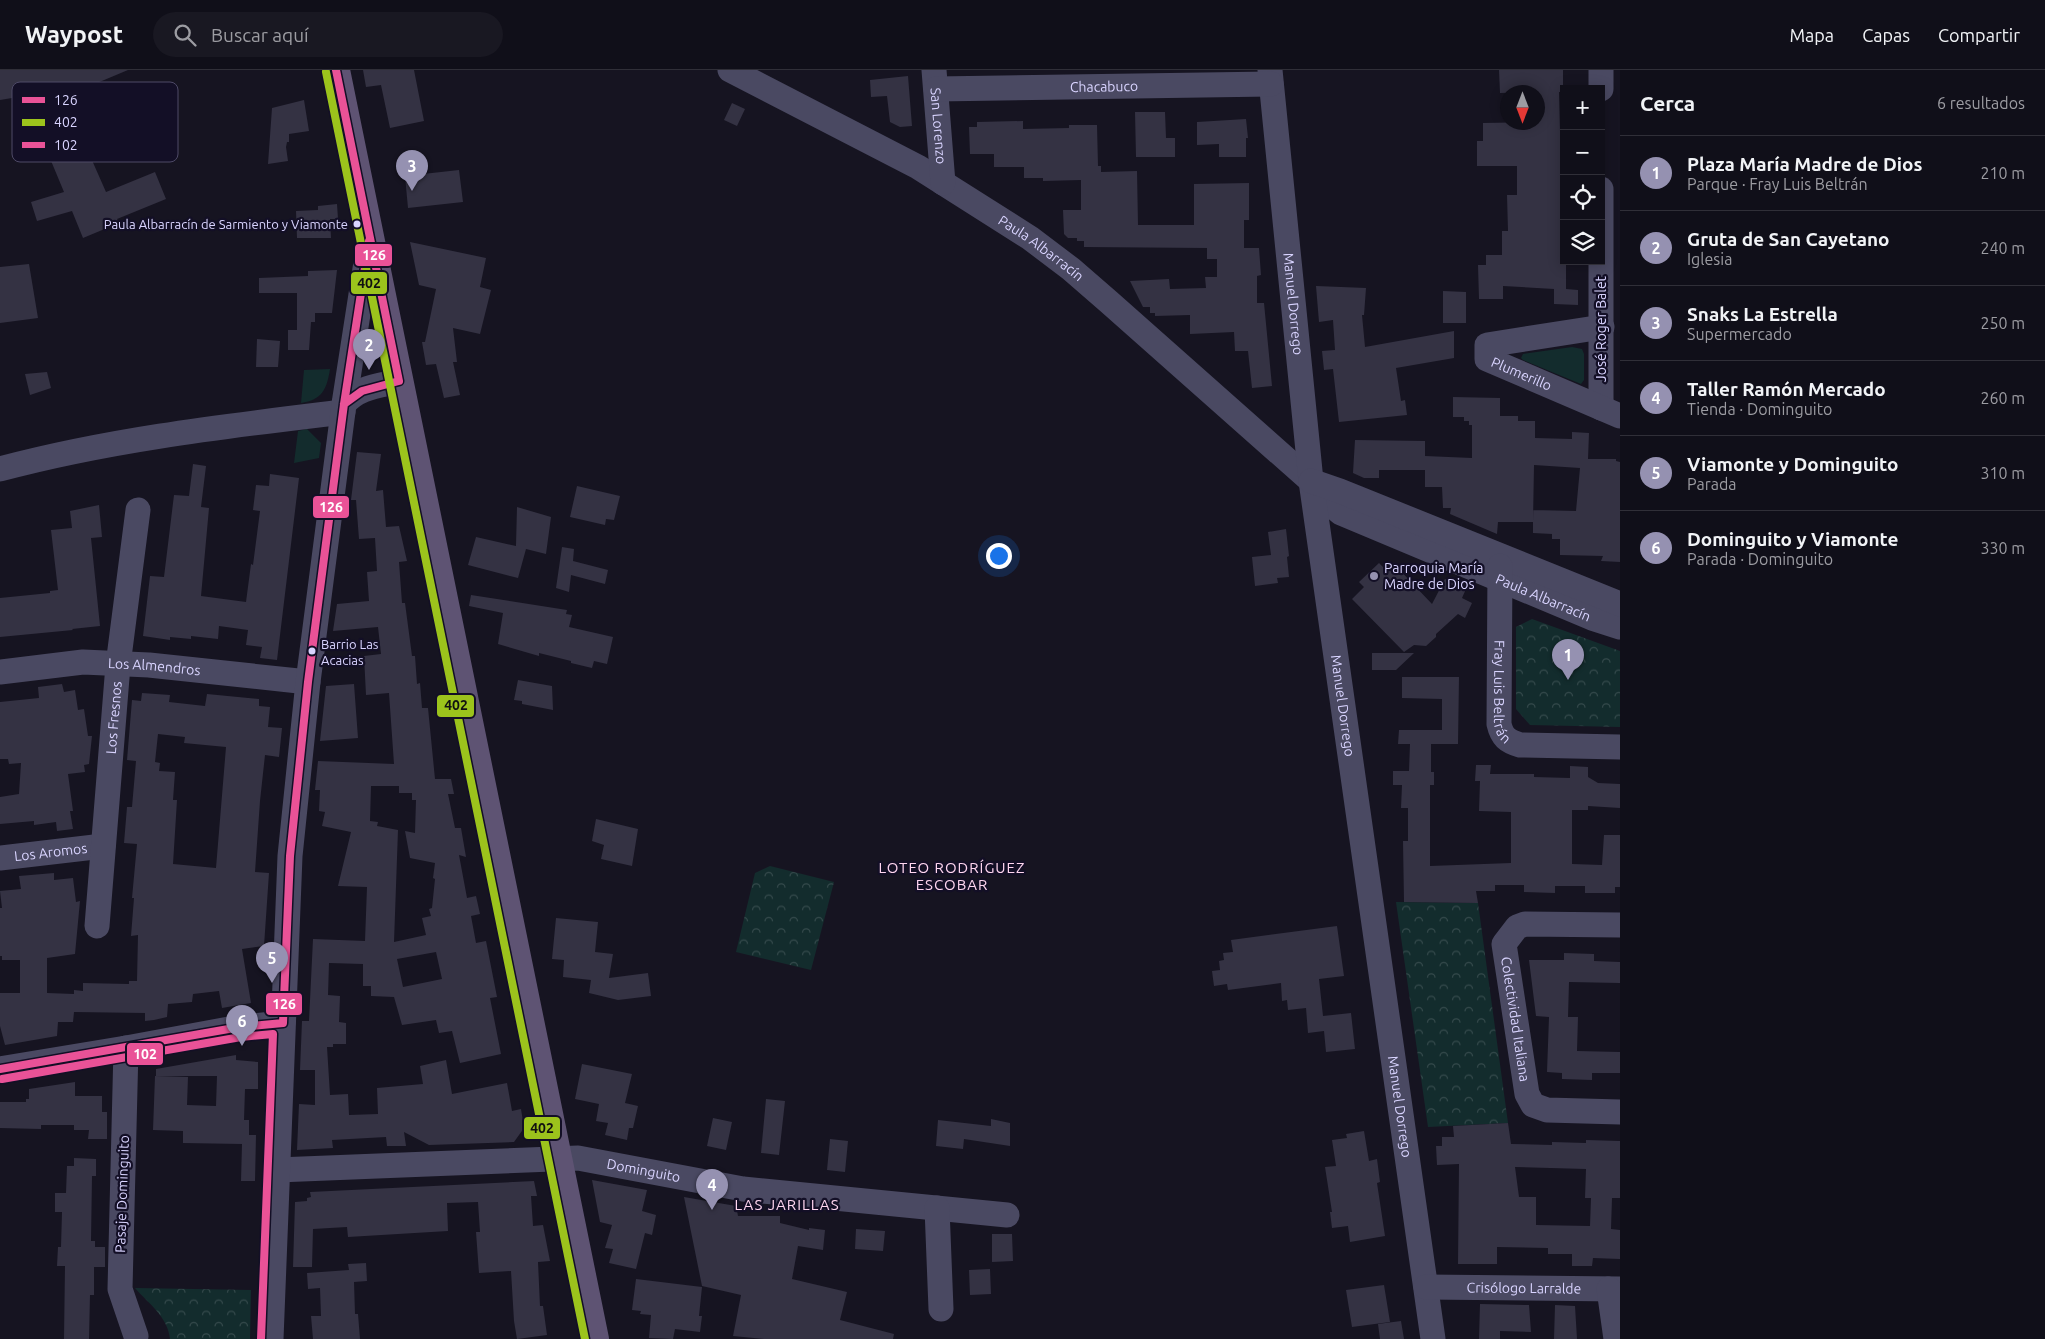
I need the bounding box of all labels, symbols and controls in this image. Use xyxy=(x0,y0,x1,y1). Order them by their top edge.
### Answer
search box xyxy=(153,12,503,57)
text: Waypost xyxy=(25,21,123,48)
icon: search xyxy=(171,21,199,49)
text: Buscar aquí xyxy=(211,24,309,46)
text: Mapa xyxy=(1789,25,1834,45)
text: Capas xyxy=(1862,25,1910,45)
text: Compartir xyxy=(1938,25,2020,45)
street label: Chacabuco xyxy=(1070,78,1138,95)
legend xyxy=(12,82,178,162)
north arrow xyxy=(1500,85,1545,130)
map controls xyxy=(1560,85,1605,265)
button: + xyxy=(1560,85,1605,130)
street label: San Lorenzo xyxy=(927,87,949,165)
text: Cerca xyxy=(1640,91,1695,115)
text: 126 xyxy=(54,92,78,108)
text: 6 resultados xyxy=(1937,94,2025,112)
text: 402 xyxy=(54,114,78,130)
button: − xyxy=(1560,130,1605,175)
text: 102 xyxy=(54,137,78,153)
pin: 3 xyxy=(396,150,428,191)
text: Plaza María Madre de Dios xyxy=(1687,153,1922,175)
text: 1 xyxy=(1651,164,1661,182)
text: 210 m xyxy=(1980,164,2025,182)
button: locate xyxy=(1560,175,1605,220)
text: Parque · Fray Luis Beltrán xyxy=(1687,175,1868,193)
street label: Paula Albarracín xyxy=(995,212,1087,284)
place label: Paula Albarracín de Sarmiento y Viamonte xyxy=(104,217,348,231)
marker: Paula Albarracín de Sarmiento y Viamonte xyxy=(352,219,362,229)
button: layers xyxy=(1560,220,1605,265)
text: Gruta de San Cayetano xyxy=(1687,228,1890,250)
text: 2 xyxy=(1651,239,1661,257)
text: 240 m xyxy=(1980,239,2025,257)
line badge: 126 xyxy=(354,243,393,267)
text: 126 xyxy=(362,247,386,263)
text: Iglesia xyxy=(1687,250,1732,268)
street label: Manuel Dorrego xyxy=(1280,252,1306,356)
line badge: 402 xyxy=(350,271,388,295)
text: 402 xyxy=(357,275,381,291)
street label: José Roger Balet xyxy=(1593,275,1609,382)
text: Snaks La Estrella xyxy=(1687,303,1838,325)
text: 3 xyxy=(1651,314,1661,332)
text: 250 m xyxy=(1980,314,2025,332)
text: Supermercado xyxy=(1687,325,1792,343)
pin: 2 xyxy=(353,329,385,370)
street label: Plumerillo xyxy=(1489,354,1554,394)
text: Taller Ramón Mercado xyxy=(1687,378,1886,400)
text: 4 xyxy=(1651,389,1661,407)
text: 260 m xyxy=(1980,389,2025,407)
text: Tienda · Dominguito xyxy=(1687,400,1832,418)
text: Viamonte y Dominguito xyxy=(1687,453,1898,475)
text: 5 xyxy=(1651,464,1661,482)
text: 310 m xyxy=(1980,464,2025,482)
text: Parada xyxy=(1687,475,1737,493)
line badge: 126 xyxy=(312,495,350,519)
text: 126 xyxy=(319,499,343,515)
text: Dominguito y Viamonte xyxy=(1687,528,1898,550)
text: 6 xyxy=(1651,539,1661,557)
text: 330 m xyxy=(1980,539,2025,557)
your location xyxy=(986,543,1012,569)
text: Parada · Dominguito xyxy=(1687,550,1833,568)
place label: Parroquia María Madre de Dios xyxy=(1384,560,1483,592)
marker: Parroquia María Madre de Dios xyxy=(1368,570,1380,582)
street label: Paula Albarracín xyxy=(1493,571,1593,625)
place label: Barrio Las Acacias xyxy=(321,637,379,667)
pin: 1 xyxy=(1552,639,1584,680)
street label: Fray Luis Beltrán xyxy=(1491,640,1514,747)
marker: Barrio Las Acacias xyxy=(307,646,317,656)
street label: Manuel Dorrego xyxy=(1328,654,1358,758)
street label: Los Almendros xyxy=(107,655,201,678)
street label: Los Fresnos xyxy=(103,681,125,755)
line badge: 402 xyxy=(436,694,475,718)
text: 402 xyxy=(444,697,468,713)
street label: Los Aromos xyxy=(13,840,88,864)
district label: LOTEO RODRÍGUEZ ESCOBAR xyxy=(879,859,1026,893)
pin: 5 xyxy=(256,942,288,983)
street label: Colectividad Italiana xyxy=(1498,955,1533,1083)
line badge: 126 xyxy=(265,992,303,1016)
text: 126 xyxy=(272,996,296,1012)
pin: 6 xyxy=(226,1005,258,1046)
line badge: 102 xyxy=(126,1042,164,1066)
text: 102 xyxy=(133,1046,157,1062)
street label: Manuel Dorrego xyxy=(1385,1055,1415,1159)
line badge: 402 xyxy=(523,1116,561,1140)
text: 402 xyxy=(530,1120,554,1136)
street label: Pasaje Dominguito xyxy=(112,1135,132,1253)
street label: Dominguito xyxy=(605,1156,682,1185)
pin: 4 xyxy=(696,1169,728,1210)
district label: LAS JARILLAS xyxy=(734,1196,840,1213)
street label: Crisólogo Larralde xyxy=(1467,1279,1581,1297)

